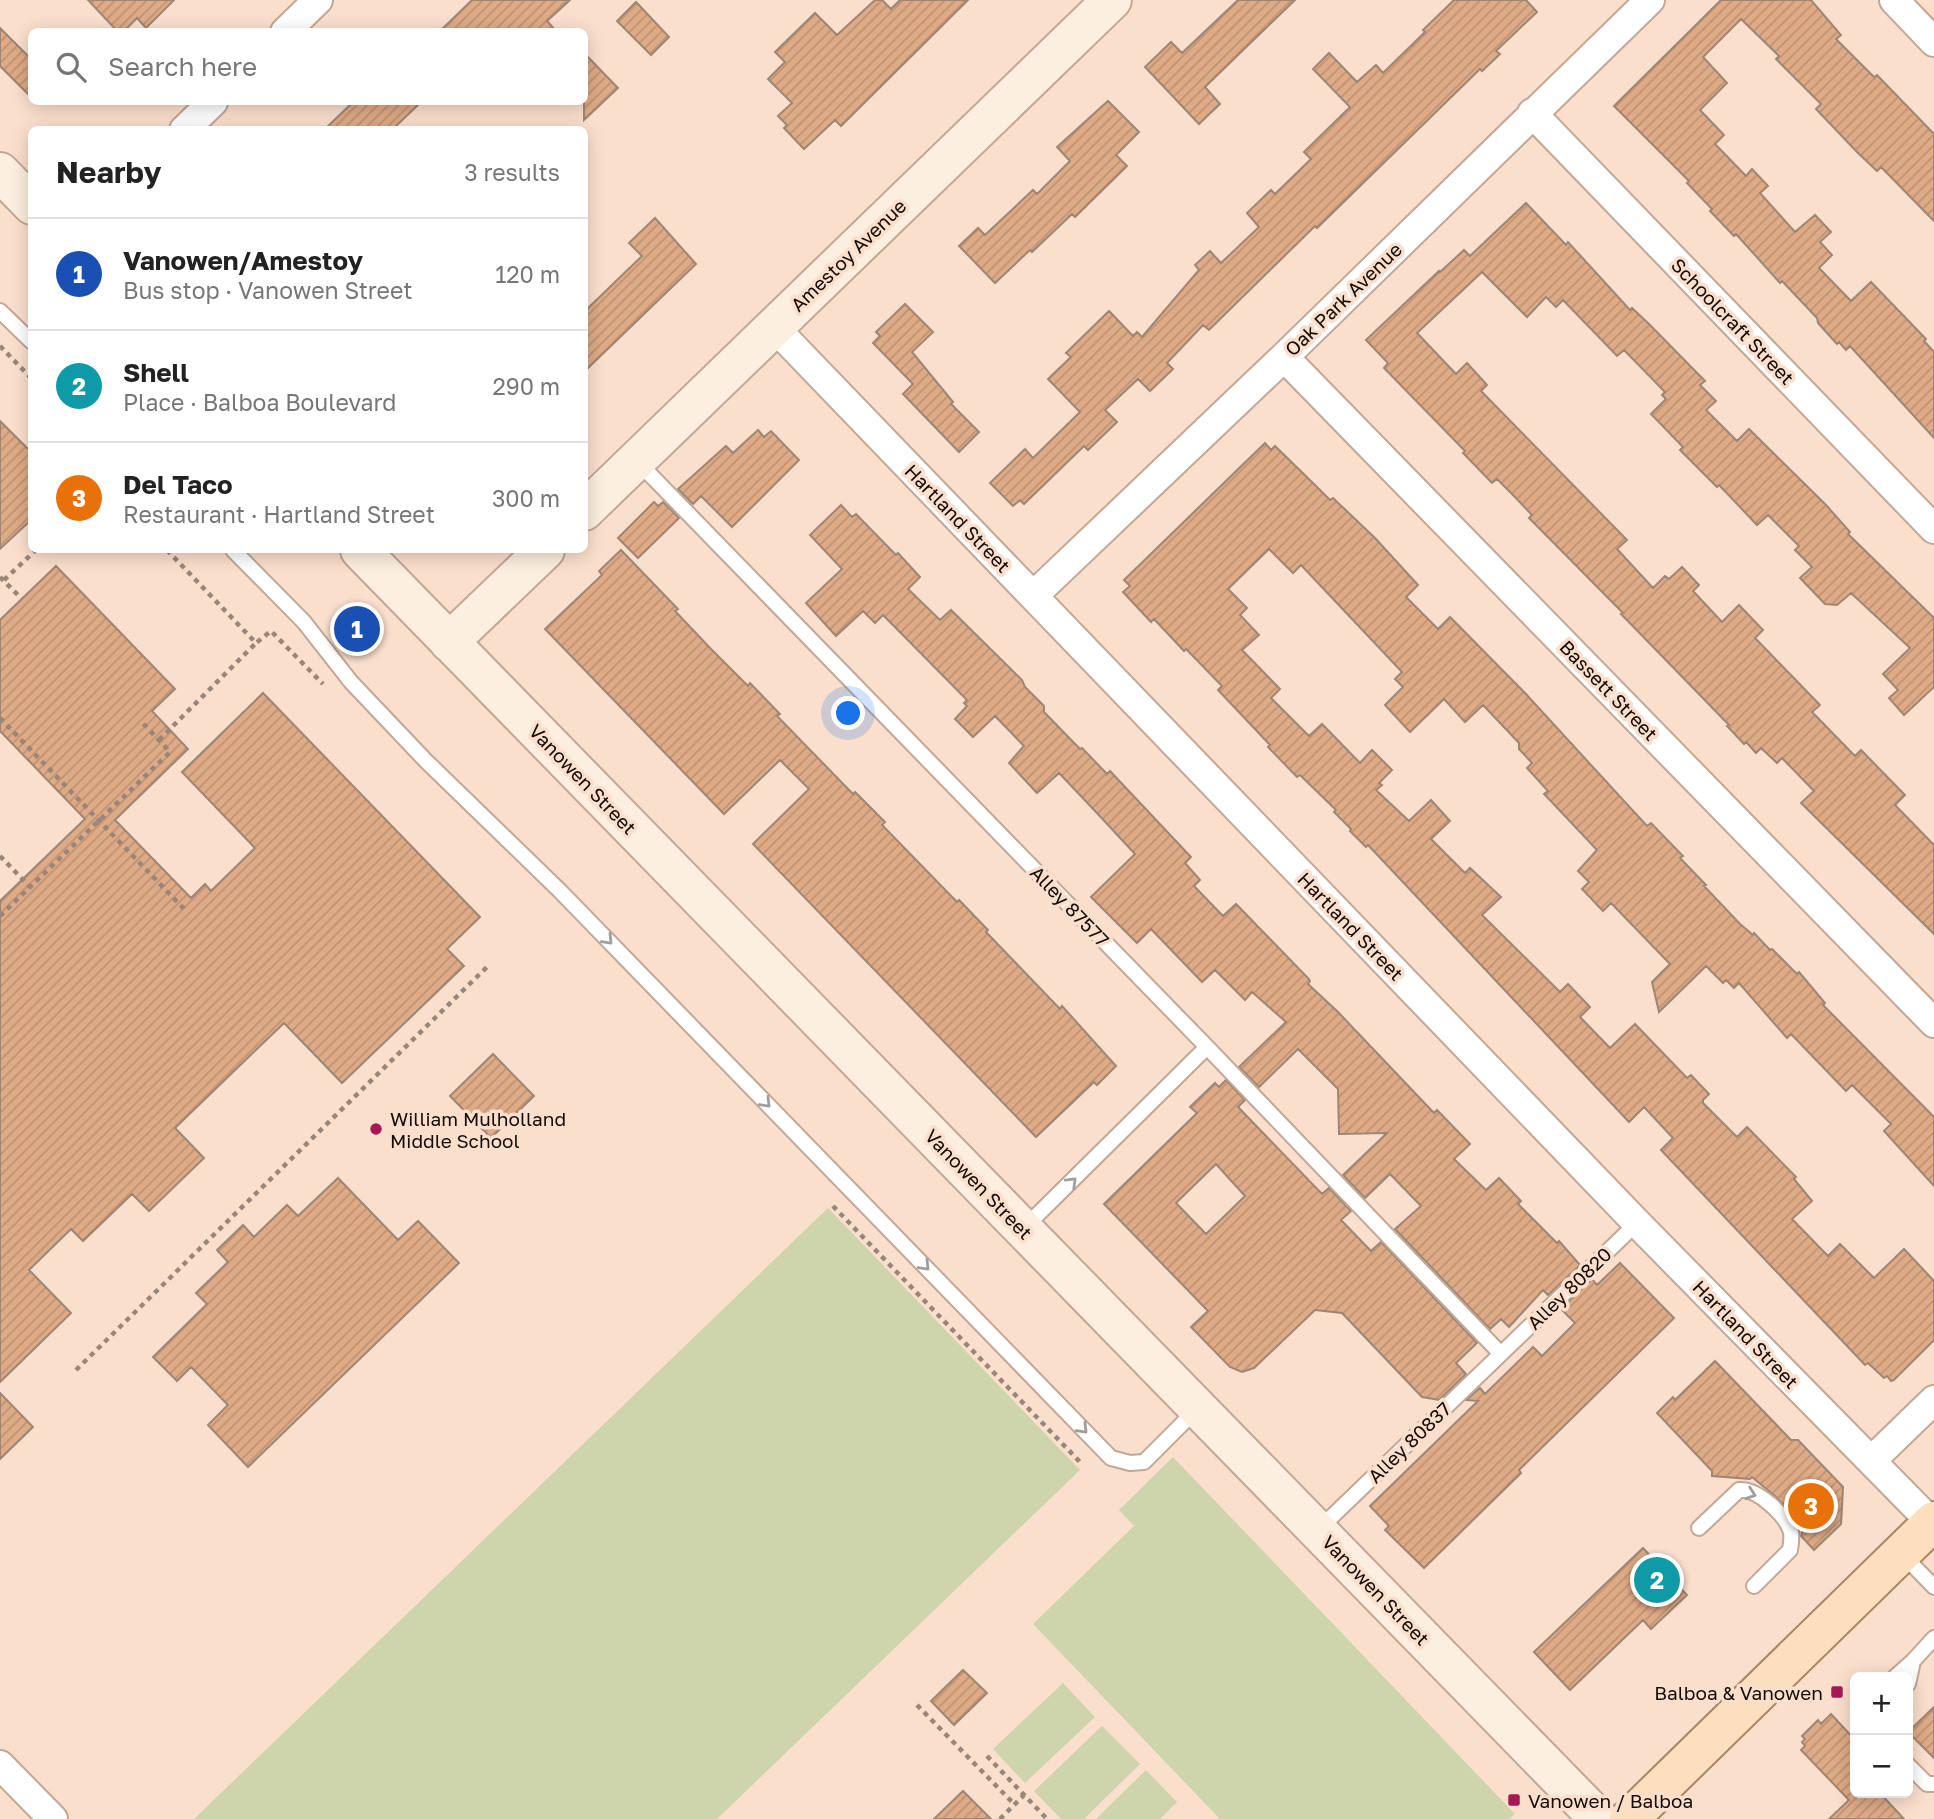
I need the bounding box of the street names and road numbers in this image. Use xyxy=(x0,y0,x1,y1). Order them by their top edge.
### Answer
street label: Amestoy Avenue xyxy=(785,194,911,316)
street label: Oak Park Avenue xyxy=(1280,237,1406,361)
street label: Schoolcraft Street xyxy=(1667,253,1799,389)
street label: Hartland Street xyxy=(900,459,1016,577)
street label: Bassett Street xyxy=(1555,635,1663,745)
street label: Vanowen Street xyxy=(525,719,641,839)
street label: Alley 87577 xyxy=(1026,861,1114,951)
street label: Hartland Street xyxy=(1293,867,1409,985)
street label: Vanowen Street xyxy=(921,1124,1037,1244)
street label: Alley 80820 xyxy=(1522,1242,1616,1334)
street label: Hartland Street xyxy=(1688,1275,1804,1393)
street label: Alley 80837 xyxy=(1363,1397,1455,1487)
street label: Vanowen Street xyxy=(1318,1530,1434,1650)

